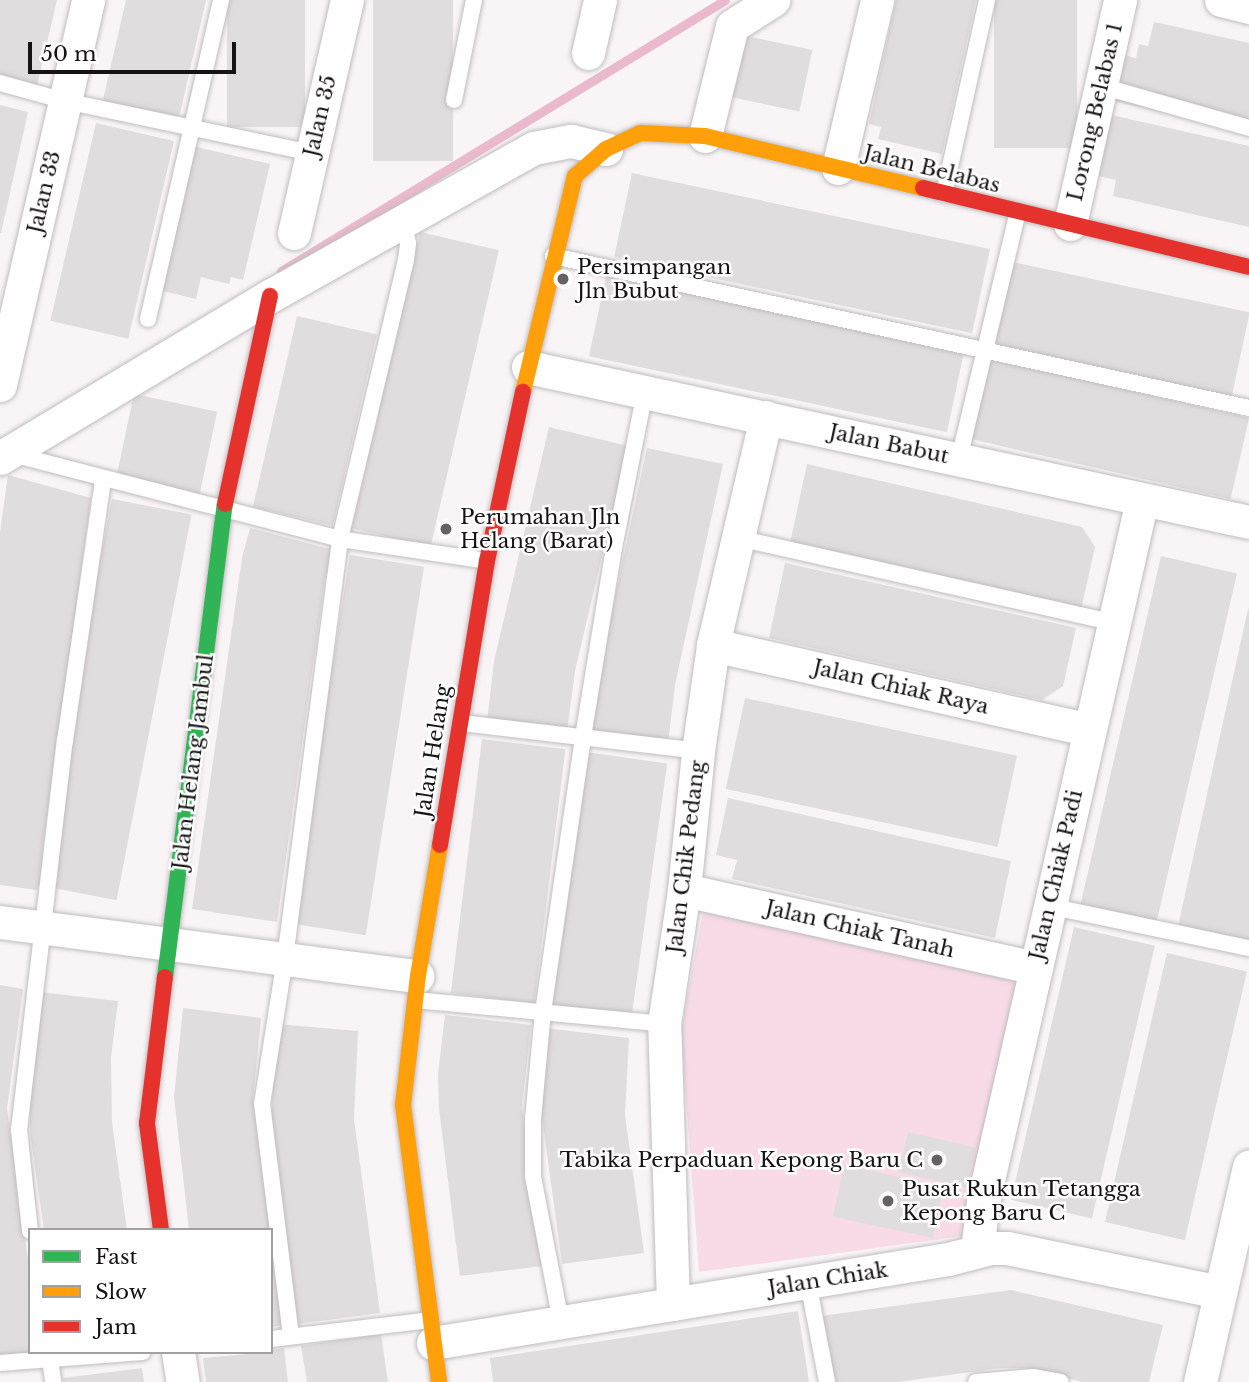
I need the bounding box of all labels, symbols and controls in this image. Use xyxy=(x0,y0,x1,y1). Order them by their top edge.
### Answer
street label: Lorong Belabas 1 xyxy=(1062,20,1128,204)
scale bar xyxy=(32,28,240,72)
text: 50 m xyxy=(41,41,96,67)
street label: Jalan 35 xyxy=(298,73,342,159)
street label: Jalan Belabas xyxy=(861,140,1003,198)
street label: Jalan 33 xyxy=(22,148,66,236)
place label: Persimpangan Jln Bubut xyxy=(577,254,731,304)
marker: Persimpangan Jln Bubut xyxy=(555,271,571,287)
street label: Jalan Babut xyxy=(827,419,951,469)
place label: Perumahan Jln Helang (Barat) xyxy=(460,504,620,554)
marker: Perumahan Jln Helang (Barat) xyxy=(438,521,454,537)
street label: Jalan Helang Jambul xyxy=(167,653,219,871)
street label: Jalan Chiak Raya xyxy=(811,654,991,720)
street label: Jalan Helang xyxy=(410,683,456,819)
street label: Jalan Chik Pedang xyxy=(662,759,710,955)
street label: Jalan Chiak Padi xyxy=(1024,787,1088,963)
street label: Jalan Chiak Tanah xyxy=(763,895,957,963)
place label: Tabika Perpaduan Kepong Baru C xyxy=(559,1147,923,1173)
marker: Tabika Perpaduan Kepong Baru C xyxy=(929,1152,945,1168)
place label: Pusat Rukun Tetangga Kepong Baru C xyxy=(902,1176,1141,1226)
marker: Pusat Rukun Tetangga Kepong Baru C xyxy=(880,1193,896,1209)
legend xyxy=(28,1228,273,1354)
text: Fast xyxy=(95,1244,137,1270)
street label: Jalan Chiak xyxy=(766,1257,890,1301)
text: Slow xyxy=(95,1279,147,1305)
text: Jam xyxy=(95,1314,137,1340)

